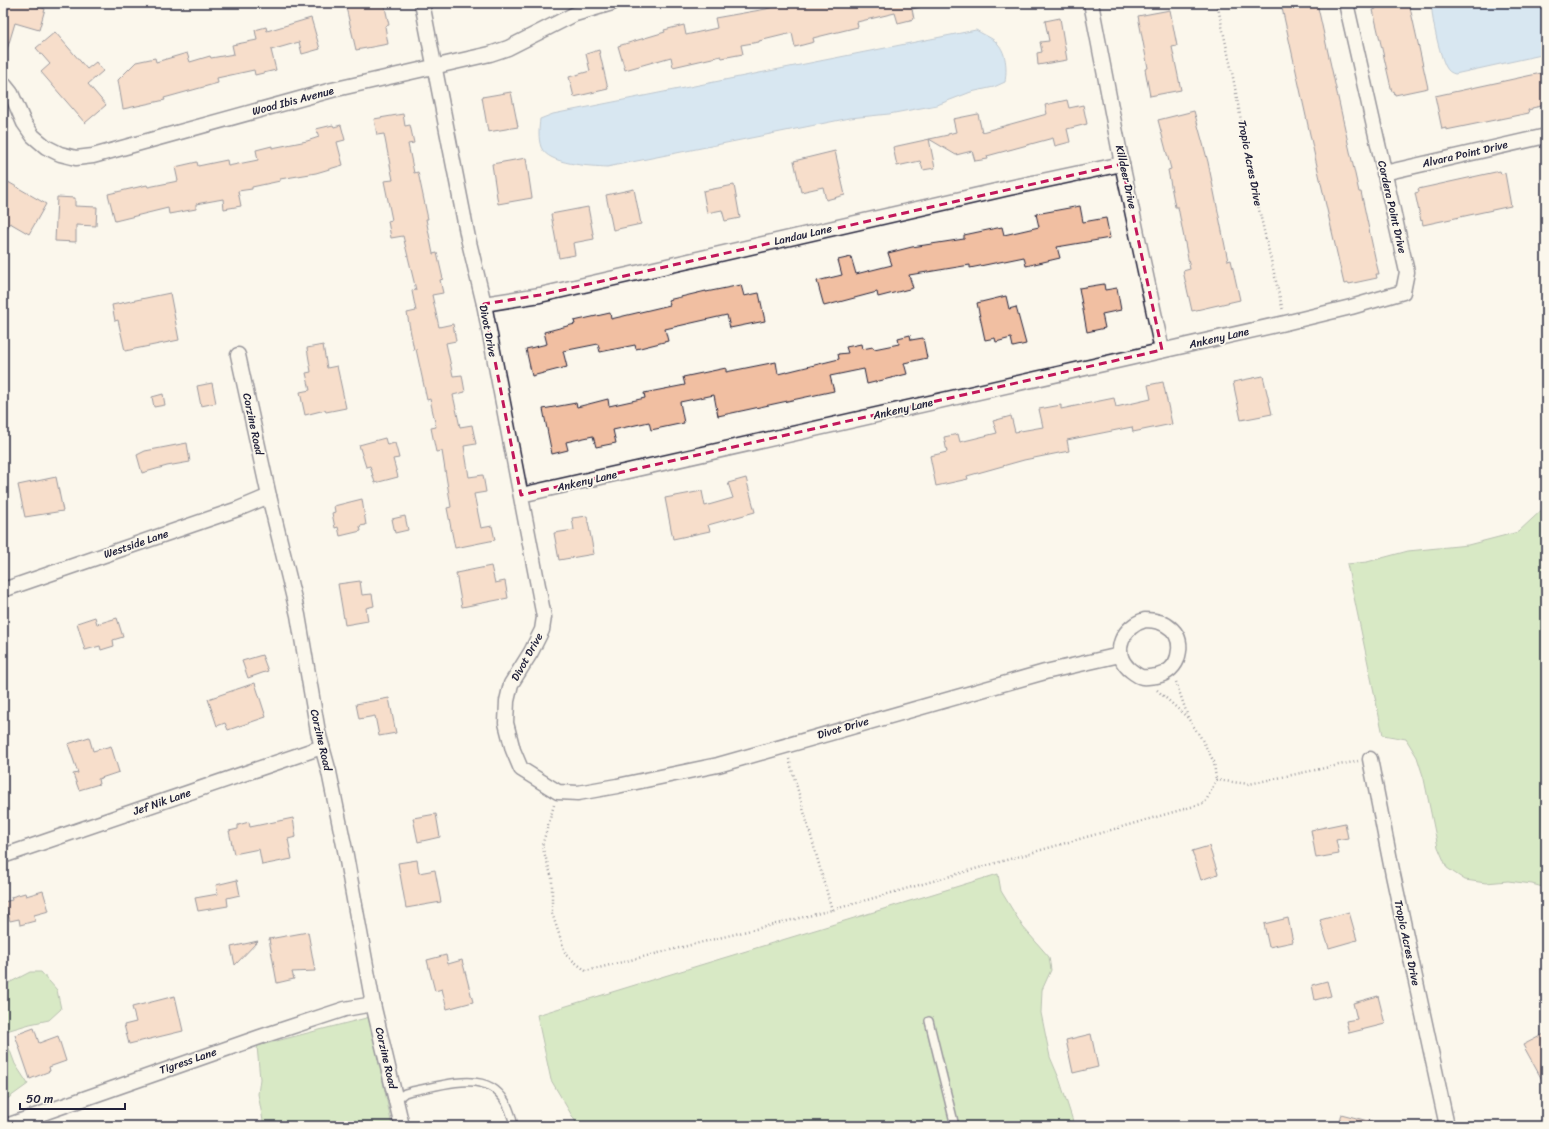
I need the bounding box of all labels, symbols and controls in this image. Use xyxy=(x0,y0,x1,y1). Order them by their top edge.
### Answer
street label: Wood Ibis Avenue xyxy=(250,81,337,121)
street label: Tropic Acres Drive xyxy=(1232,118,1268,208)
street label: Alvara Point Drive xyxy=(1419,135,1510,173)
street label: Killdeer Drive xyxy=(1110,143,1142,211)
street label: Cordera Point Drive xyxy=(1372,159,1412,256)
street label: Landau Lane xyxy=(772,219,834,251)
street label: Divot Drive xyxy=(474,303,502,359)
street label: Ankeny Lane xyxy=(1186,322,1252,354)
street label: Corzine Road xyxy=(237,391,269,458)
street label: Ankeny Lane xyxy=(870,393,936,425)
street label: Ankeny Lane xyxy=(554,465,620,497)
street label: Westside Lane xyxy=(101,524,171,564)
street label: Divot Drive xyxy=(506,629,548,685)
street label: Corzine Road xyxy=(305,707,338,774)
street label: Divot Drive xyxy=(815,711,871,744)
street label: Jef Nik Lane xyxy=(129,783,194,821)
street label: Tropic Acres Drive xyxy=(1389,898,1425,988)
street label: Corzine Road xyxy=(370,1025,403,1092)
street label: Tigress Lane xyxy=(157,1042,220,1080)
scale bar xyxy=(20,1085,125,1111)
text: 50 m xyxy=(26,1088,53,1110)

